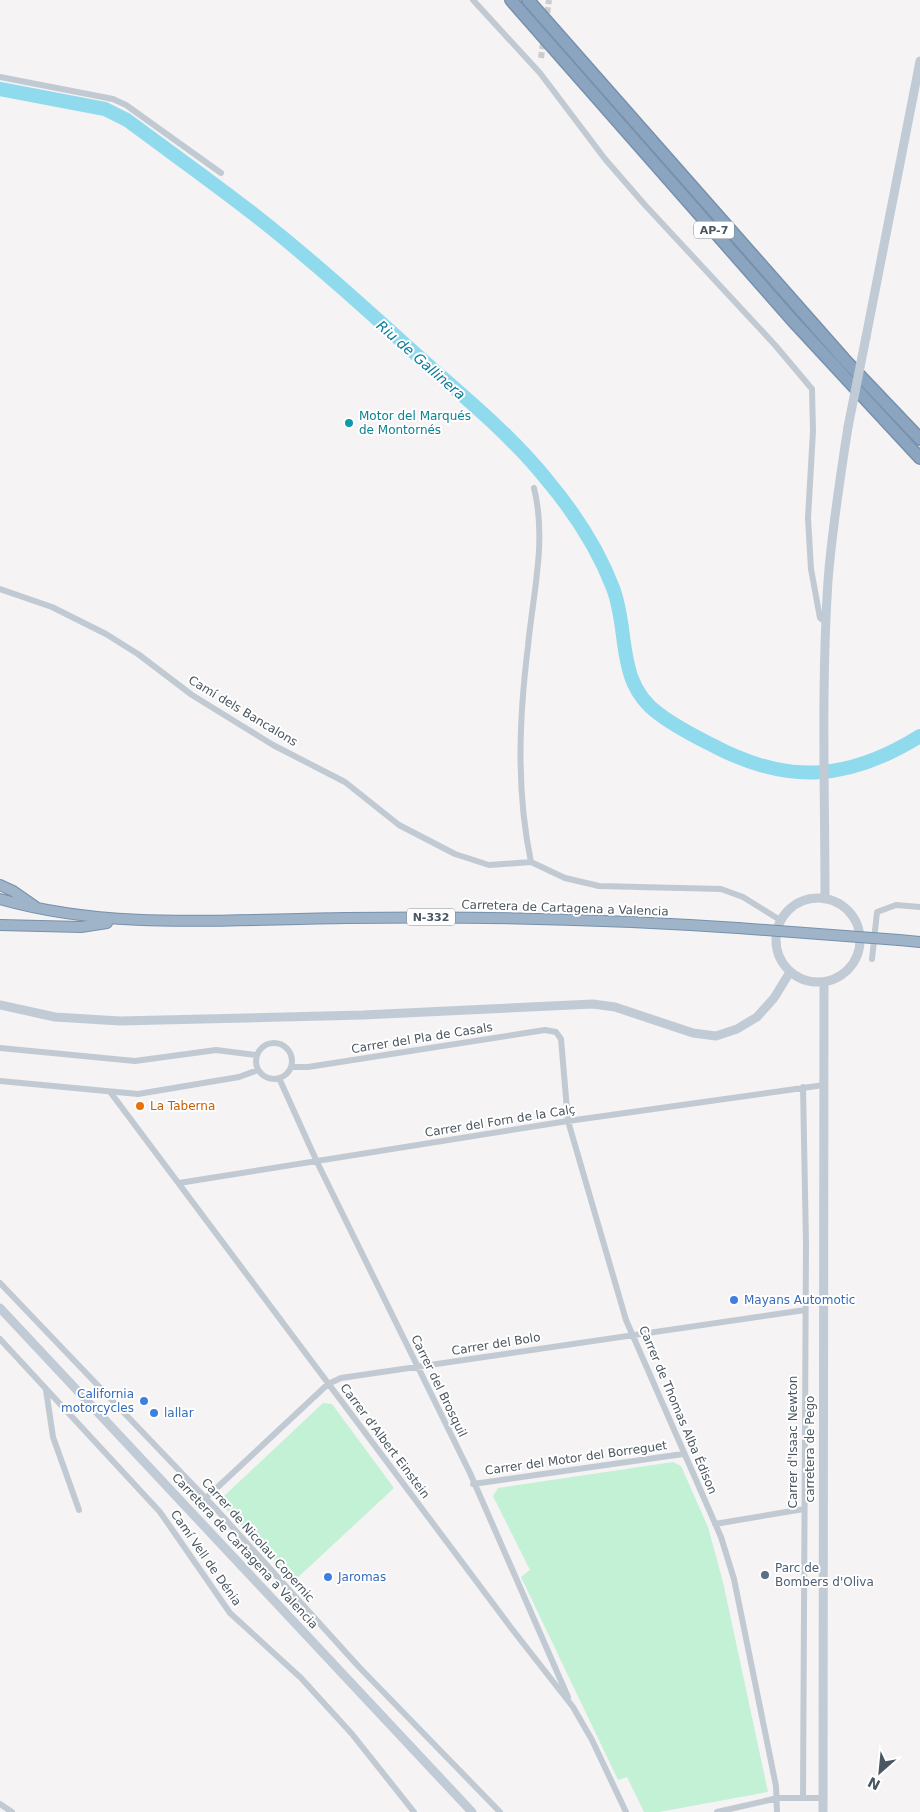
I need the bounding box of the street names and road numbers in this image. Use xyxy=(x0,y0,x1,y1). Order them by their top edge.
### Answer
road number: AP-7 xyxy=(694,222,734,238)
street label: Camí dels Bancalons xyxy=(186,673,300,749)
street label: Carretera de Cartagena a Valencia xyxy=(461,897,669,919)
road number: N-332 xyxy=(407,909,455,926)
street label: Carrer del Pla de Casals xyxy=(350,1020,494,1056)
street label: Carrer del Forn de la Calç xyxy=(424,1102,576,1140)
street label: Carrer de Thomas Alba Édison xyxy=(636,1323,721,1496)
street label: Carrer del Bolo xyxy=(451,1330,541,1358)
street label: Carrer del Brosquil xyxy=(408,1333,470,1439)
street label: Carrer d'Isaac Newton xyxy=(786,1376,800,1508)
street label: Carrer d'Albert Einstein xyxy=(337,1381,433,1501)
street label: carretera de Pego xyxy=(803,1396,817,1502)
street label: Carrer del Motor del Borreguet xyxy=(484,1438,668,1478)
street label: Carretera de Cartagena a Valencia xyxy=(169,1470,321,1632)
street label: Carrer de Nicolau Copernic xyxy=(199,1475,317,1605)
street label: Camí Vell de Dénia xyxy=(168,1508,244,1608)

